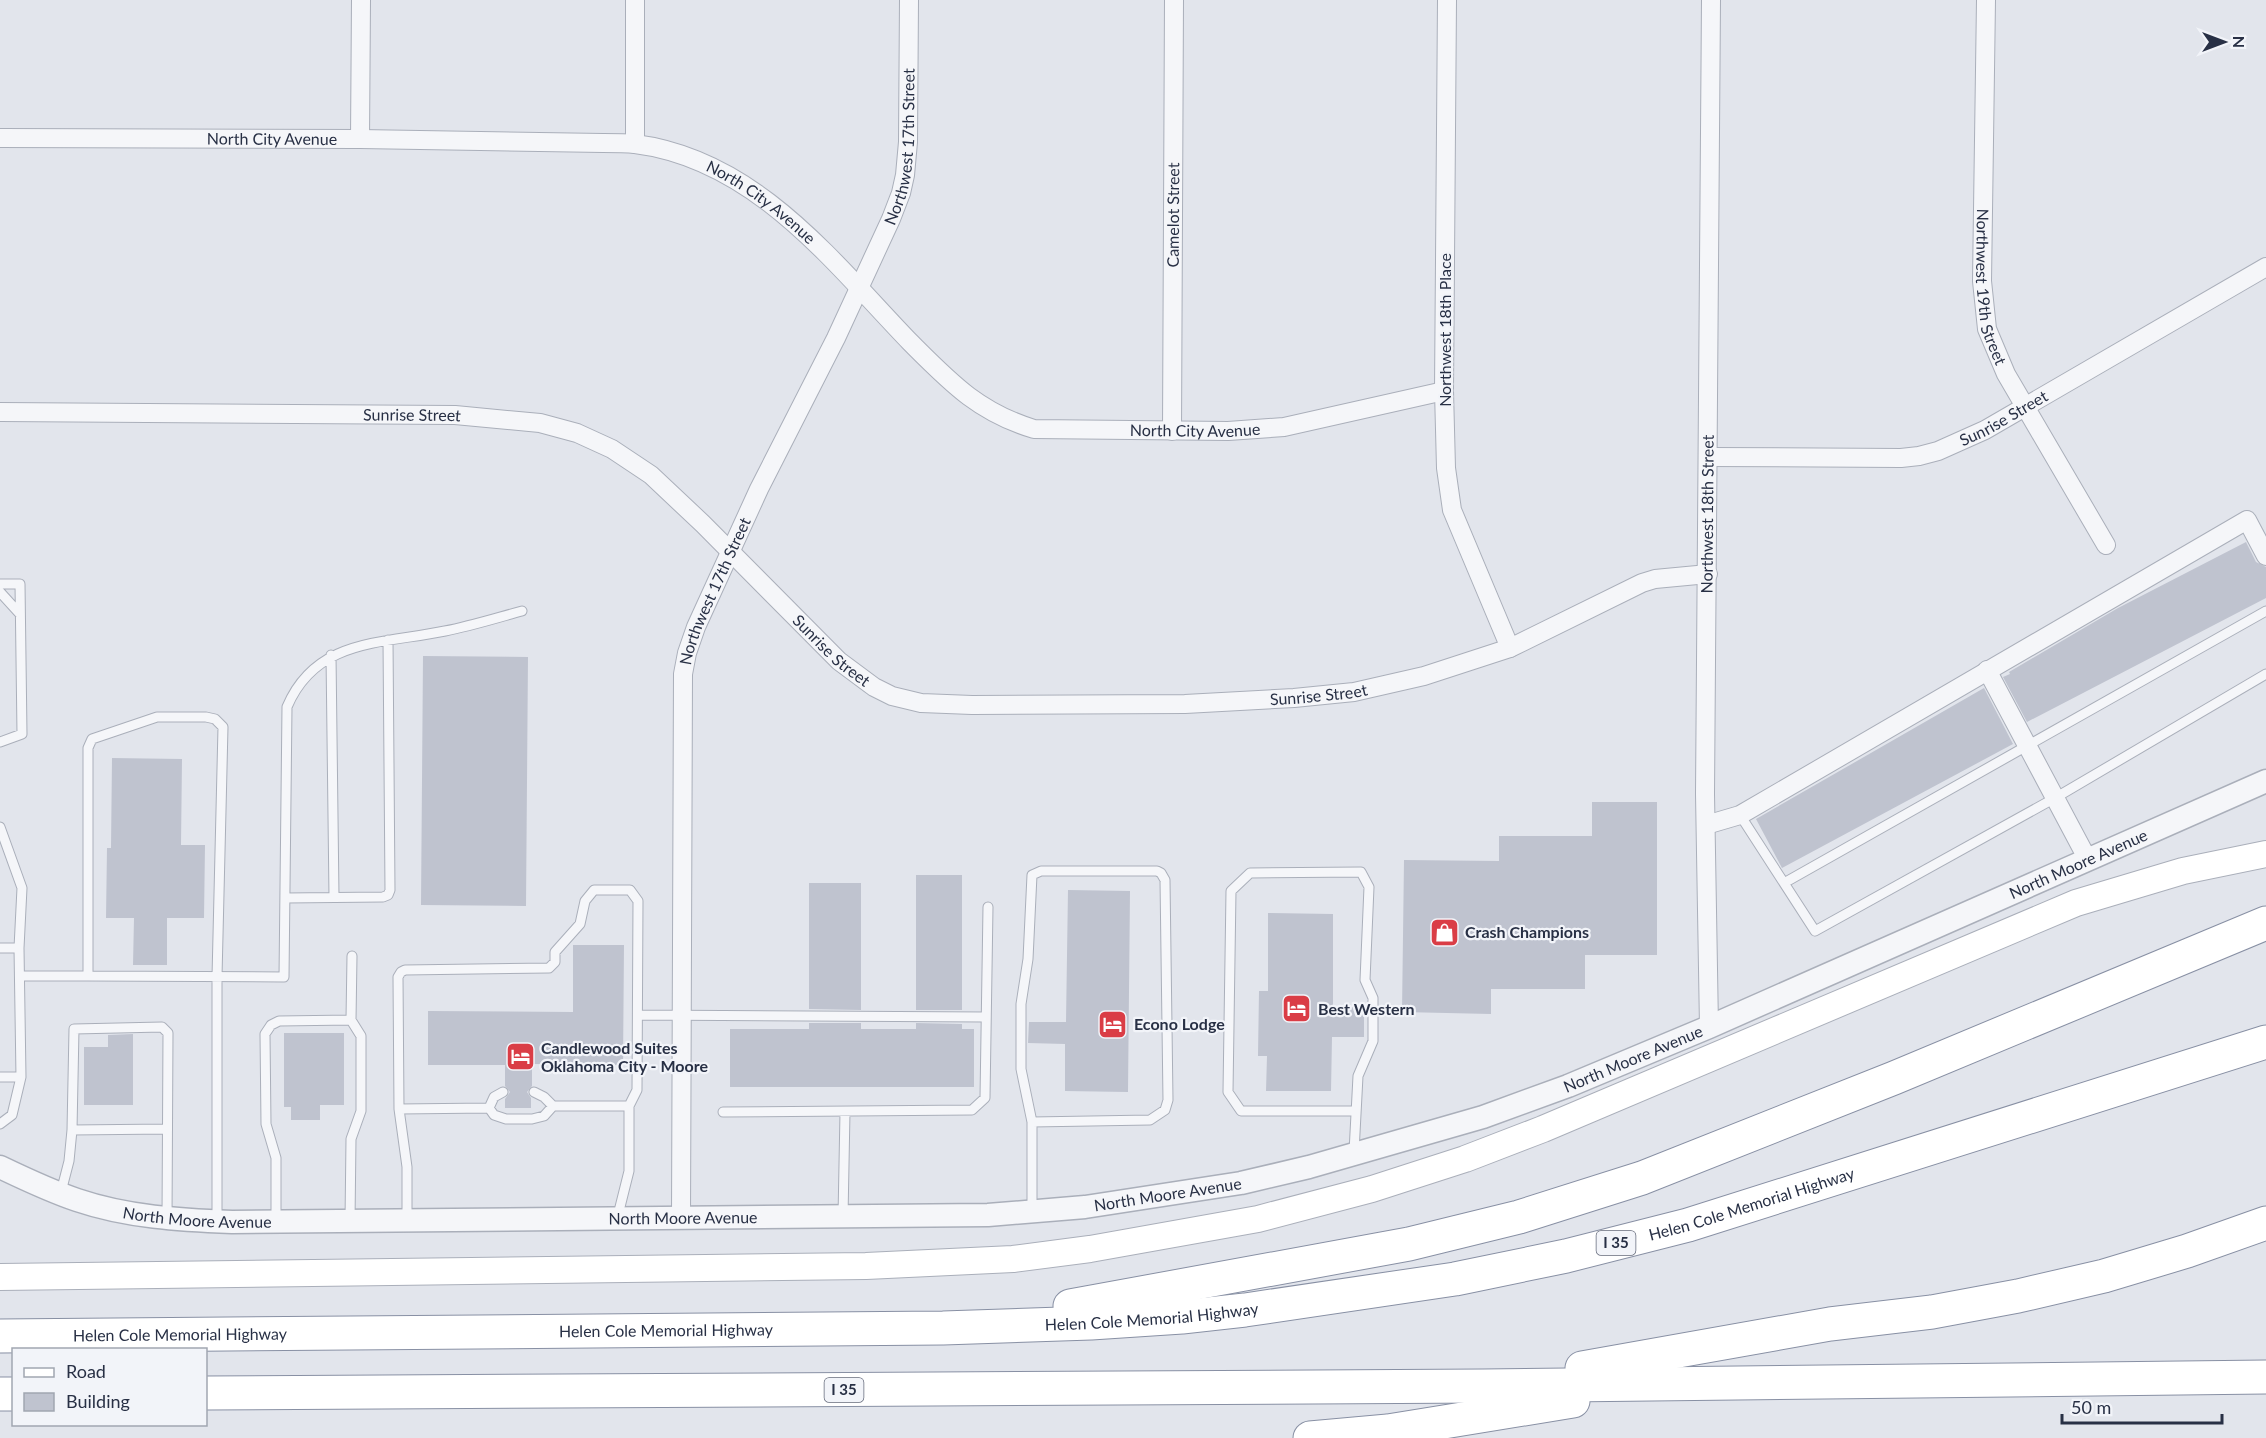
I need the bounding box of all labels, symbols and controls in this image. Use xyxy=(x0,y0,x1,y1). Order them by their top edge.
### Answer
north arrow xyxy=(2194,12,2254,72)
text: N xyxy=(2230,36,2249,48)
street label: Northwest 17th Street xyxy=(880,68,918,227)
street label: North City Avenue xyxy=(207,129,337,148)
street label: North City Avenue xyxy=(704,156,820,247)
street label: Camelot Street xyxy=(1163,162,1182,268)
street label: Northwest 19th Street xyxy=(1973,208,2011,368)
street label: Northwest 18th Place xyxy=(1435,253,1454,407)
street label: Sunrise Street xyxy=(1956,386,2051,449)
street label: Sunrise Street xyxy=(363,404,462,425)
street label: North City Avenue xyxy=(1130,419,1261,440)
street label: Northwest 18th Street xyxy=(1697,434,1717,593)
street label: Northwest 17th Street xyxy=(675,514,754,666)
street label: Sunrise Street xyxy=(789,610,874,690)
street label: Sunrise Street xyxy=(1269,679,1369,708)
street label: North Moore Avenue xyxy=(2006,825,2150,902)
shop icon: Crash Champions xyxy=(1428,916,1460,948)
place label: Crash Champions xyxy=(1465,922,1589,941)
hotel icon: Best Western xyxy=(1281,993,1313,1025)
place label: Best Western xyxy=(1318,999,1415,1018)
hotel icon: Econo Lodge xyxy=(1097,1008,1129,1040)
place label: Econo Lodge xyxy=(1134,1014,1225,1033)
street label: North Moore Avenue xyxy=(1560,1021,1705,1096)
place label: Candlewood Suites Oklahoma City - Moore xyxy=(541,1038,708,1075)
hotel icon: Candlewood Suites Oklahoma City - Moore xyxy=(504,1041,536,1073)
street label: Helen Cole Memorial Highway xyxy=(1646,1163,1857,1244)
street label: North Moore Avenue xyxy=(1093,1173,1243,1214)
street label: North Moore Avenue xyxy=(122,1202,272,1231)
street label: North Moore Avenue xyxy=(608,1207,758,1228)
road number: I 35 xyxy=(1596,1231,1636,1255)
street label: Helen Cole Memorial Highway xyxy=(1044,1298,1260,1334)
street label: Helen Cole Memorial Highway xyxy=(559,1319,774,1340)
street label: Helen Cole Memorial Highway xyxy=(73,1324,288,1344)
legend xyxy=(12,1348,207,1426)
text: Road xyxy=(66,1360,106,1382)
road number: I 35 xyxy=(824,1378,864,1402)
scale bar xyxy=(2062,1387,2222,1425)
text: Building xyxy=(66,1390,130,1412)
text: 50 m xyxy=(2071,1396,2111,1418)

